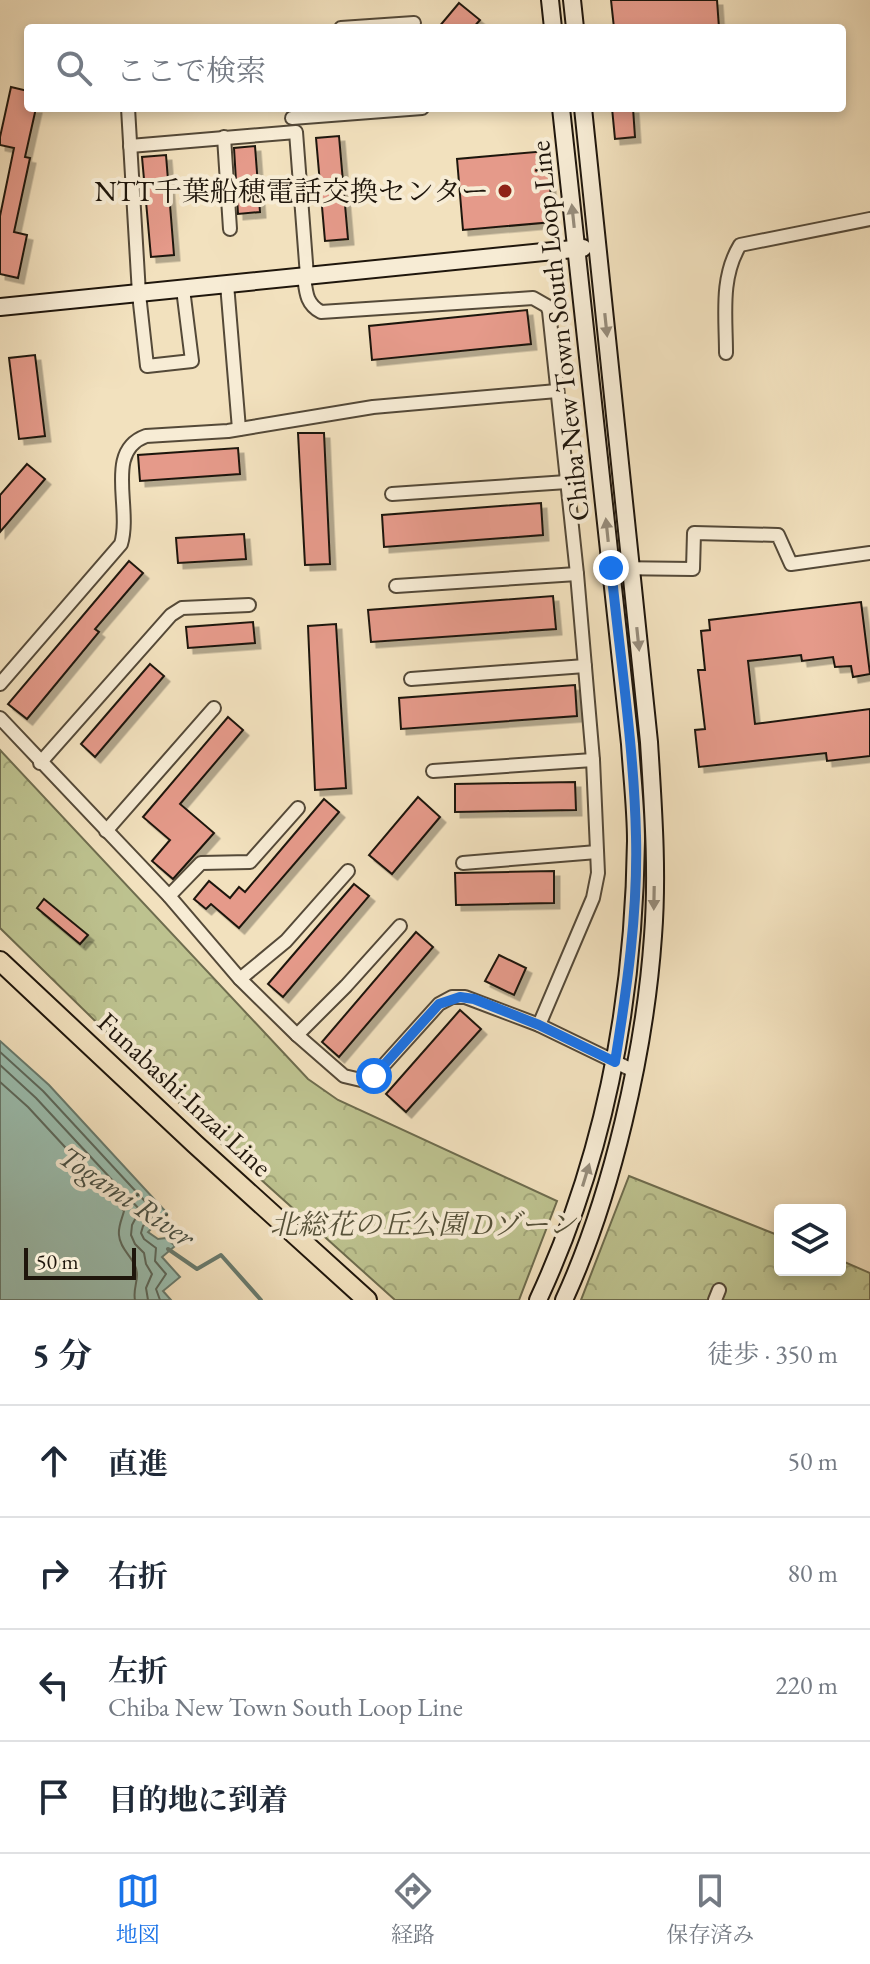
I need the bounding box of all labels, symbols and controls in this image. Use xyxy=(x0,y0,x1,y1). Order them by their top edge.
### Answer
search box xyxy=(24,24,846,112)
icon: search xyxy=(52,46,96,90)
text: ここで検索 xyxy=(116,51,266,90)
street label: Chiba New Town South Loop Line xyxy=(521,139,597,523)
place label: NTT千葉船穂電話交換センター xyxy=(94,173,489,209)
marker: NTT千葉船穂電話交換センター xyxy=(496,182,514,200)
one-way arrow xyxy=(566,203,579,228)
one-way arrow xyxy=(599,313,612,338)
one-way arrow xyxy=(600,517,613,542)
route end xyxy=(593,550,629,586)
one-way arrow xyxy=(632,627,645,652)
one-way arrow xyxy=(647,886,660,911)
street label: Funabashi-Inzai Line xyxy=(90,1004,280,1184)
route start xyxy=(356,1058,392,1094)
water label: Togami River xyxy=(52,1136,204,1257)
one-way arrow xyxy=(580,1163,593,1187)
map controls xyxy=(774,1204,846,1276)
button: layers xyxy=(774,1204,846,1276)
park label: 北総花の丘公園 Dゾーン xyxy=(270,1206,578,1242)
scale bar xyxy=(24,1244,136,1280)
text: 50 m xyxy=(36,1247,79,1276)
text: 5 分 xyxy=(32,1333,92,1377)
text: 徒歩 · 350 m xyxy=(708,1337,838,1371)
icon: ahead xyxy=(32,1439,76,1483)
text: 直進 xyxy=(108,1444,168,1483)
text: 50 m xyxy=(788,1444,838,1478)
icon: right xyxy=(32,1551,76,1595)
text: 右折 xyxy=(108,1556,168,1595)
text: 80 m xyxy=(788,1556,838,1590)
text: 左折 xyxy=(108,1651,168,1690)
icon: left xyxy=(32,1663,76,1707)
text: 220 m xyxy=(775,1668,838,1702)
text: Chiba New Town South Loop Line xyxy=(108,1690,463,1724)
icon: arrive xyxy=(32,1775,76,1819)
text: 目的地に到着 xyxy=(108,1780,288,1819)
tab: 地図 xyxy=(116,1869,160,1949)
tab: 経路 xyxy=(391,1869,435,1949)
tab: 保存済み xyxy=(666,1869,754,1949)

